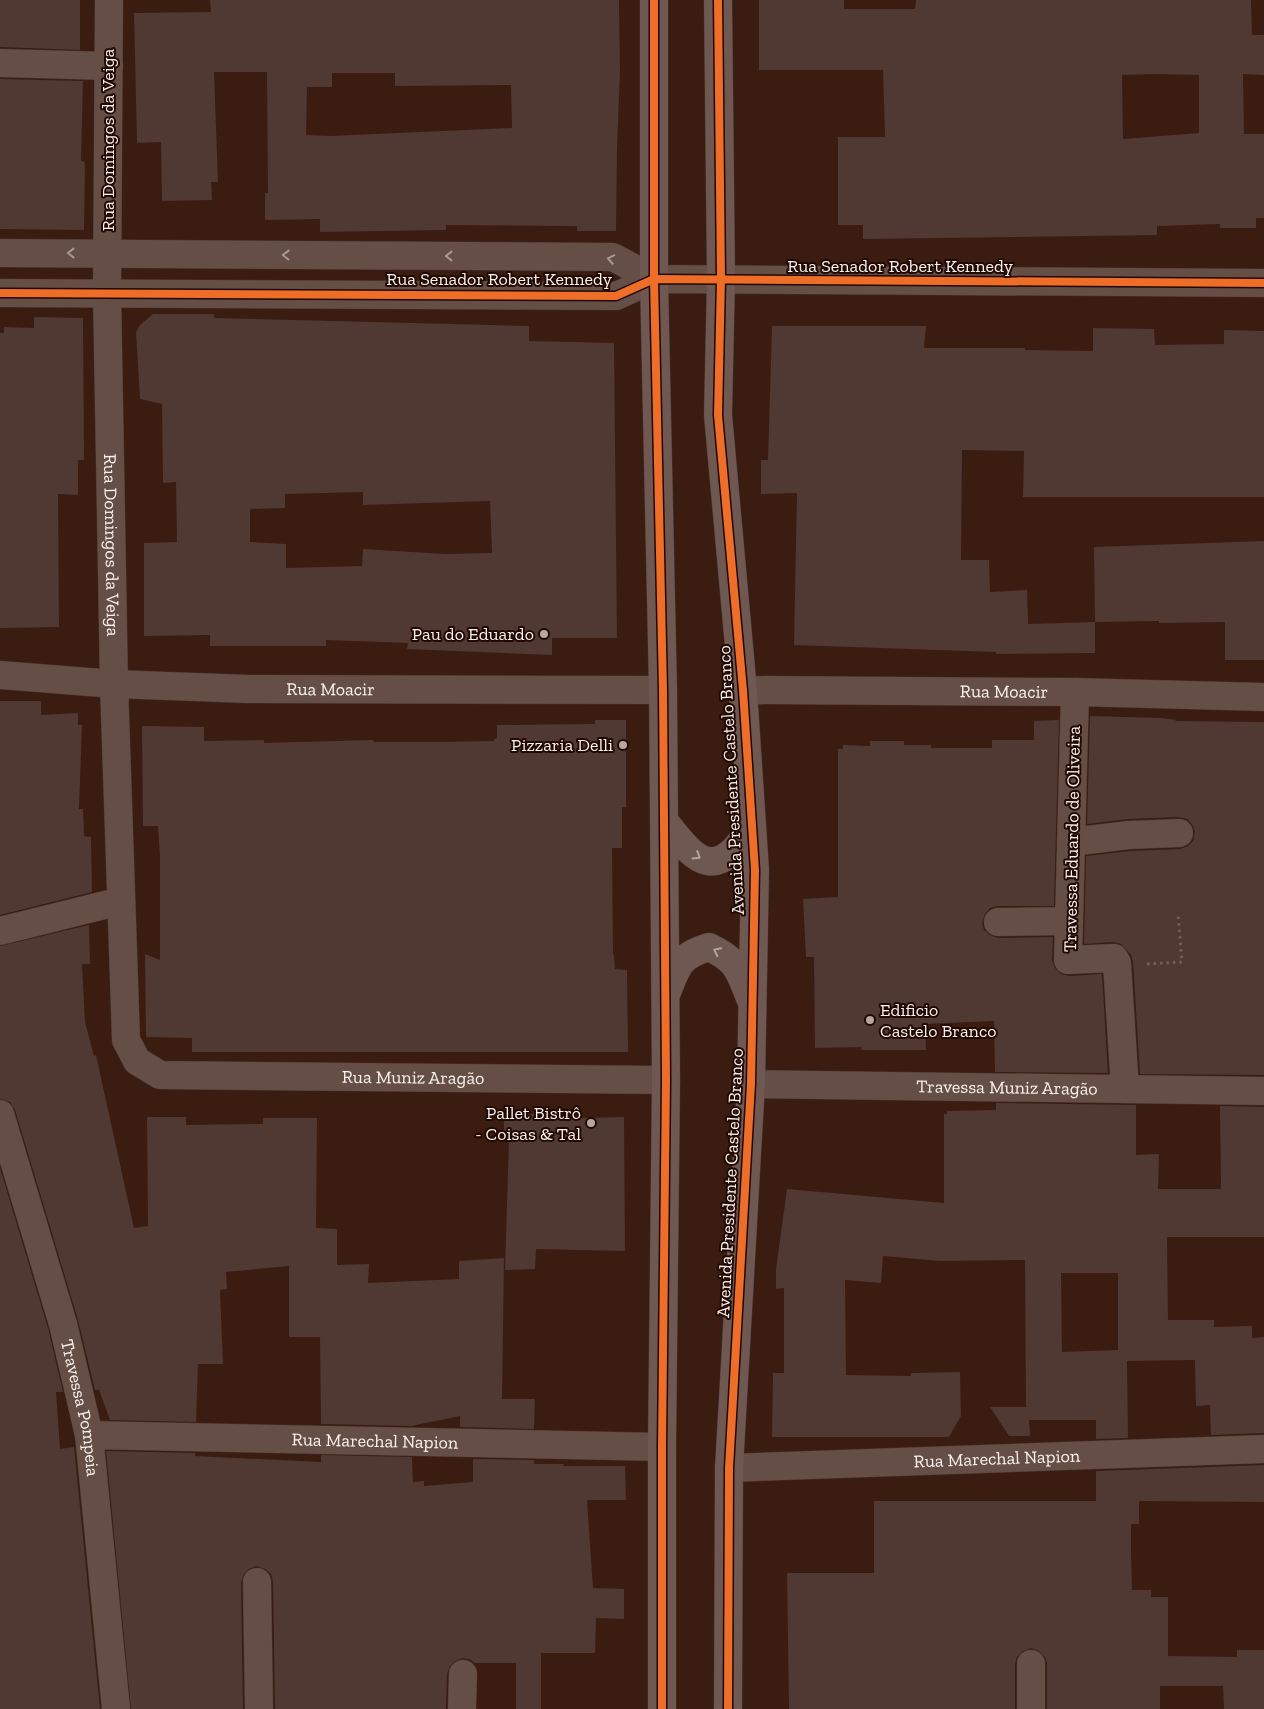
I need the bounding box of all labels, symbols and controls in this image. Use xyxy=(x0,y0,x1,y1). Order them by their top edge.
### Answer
street label: Rua Domingos da Veiga xyxy=(97,48,119,231)
one-way arrow xyxy=(67,248,74,258)
one-way arrow xyxy=(282,250,290,260)
one-way arrow xyxy=(444,251,452,261)
one-way arrow xyxy=(606,254,615,265)
street label: Rua Senador Robert Kennedy xyxy=(787,255,1014,277)
street label: Rua Senador Robert Kennedy xyxy=(386,268,613,290)
street label: Rua Domingos da Veiga xyxy=(99,453,124,637)
place label: Pau do Eduardo xyxy=(412,623,534,645)
marker: Pau do Eduardo xyxy=(538,628,550,640)
street label: Avenida Presidente Castelo Branco xyxy=(713,645,749,915)
street label: Rua Moacir xyxy=(286,678,375,700)
street label: Rua Moacir xyxy=(960,680,1048,703)
street label: Travessa Eduardo de Oliveira xyxy=(1059,725,1085,952)
place label: Pizzaria Delli xyxy=(511,734,613,756)
marker: Pizzaria Delli xyxy=(617,739,629,751)
one-way arrow xyxy=(692,849,701,859)
one-way arrow xyxy=(713,947,722,957)
place label: Edificio Castelo Branco xyxy=(880,999,996,1042)
marker: Edificio Castelo Branco xyxy=(864,1014,876,1026)
street label: Avenida Presidente Castelo Branco xyxy=(712,1048,748,1318)
street label: Rua Muniz Aragão xyxy=(342,1066,485,1089)
street label: Travessa Muniz Aragão xyxy=(916,1075,1098,1100)
place label: Pallet Bistrô - Coisas & Tal xyxy=(475,1102,581,1145)
marker: Pallet Bistrô - Coisas & Tal xyxy=(585,1117,597,1129)
street label: Travessa Pompeia xyxy=(56,1337,104,1478)
street label: Rua Marechal Napion xyxy=(291,1428,459,1454)
street label: Rua Marechal Napion xyxy=(913,1445,1081,1472)

